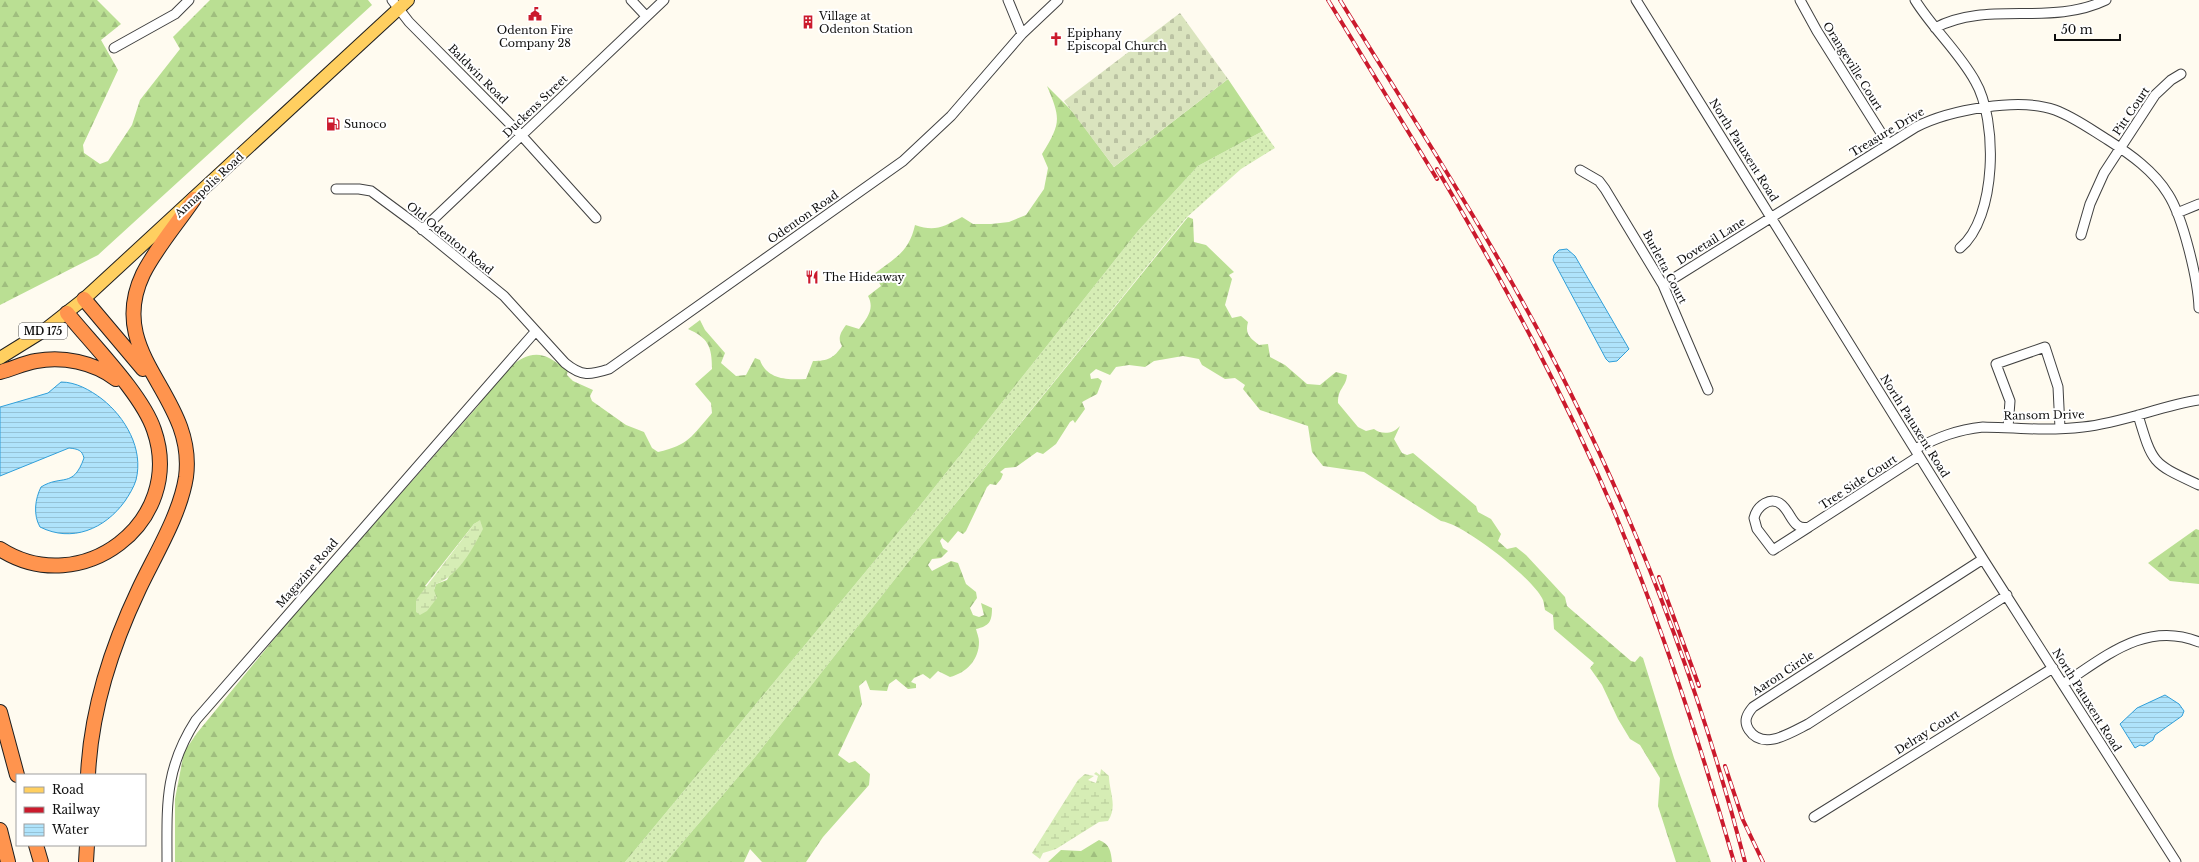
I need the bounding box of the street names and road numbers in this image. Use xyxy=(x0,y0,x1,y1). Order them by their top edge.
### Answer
street label: Orangeville Court xyxy=(1820,19,1886,114)
street label: Baldwin Road xyxy=(445,41,511,107)
street label: Duckens Street xyxy=(500,71,571,140)
street label: Pitt Court xyxy=(2110,83,2153,138)
street label: North Patuxent Road xyxy=(1707,96,1782,205)
street label: Treasure Drive xyxy=(1847,104,1927,160)
street label: Annapolis Road xyxy=(171,149,247,221)
street label: Odenton Road xyxy=(765,187,842,247)
street label: Old Odenton Road xyxy=(404,199,497,278)
street label: Dovetail Lane xyxy=(1674,214,1748,268)
street label: Burletta Court xyxy=(1640,228,1691,307)
road number: MD 175 xyxy=(19,323,67,339)
street label: North Patuxent Road xyxy=(1878,372,1953,481)
street label: Ransom Drive xyxy=(2003,407,2085,423)
street label: Tree Side Court xyxy=(1817,451,1900,512)
street label: Magazine Road xyxy=(273,535,341,610)
street label: North Patuxent Road xyxy=(2050,646,2125,755)
street label: Aaron Circle xyxy=(1749,648,1817,699)
street label: Delray Court xyxy=(1892,706,1963,757)

